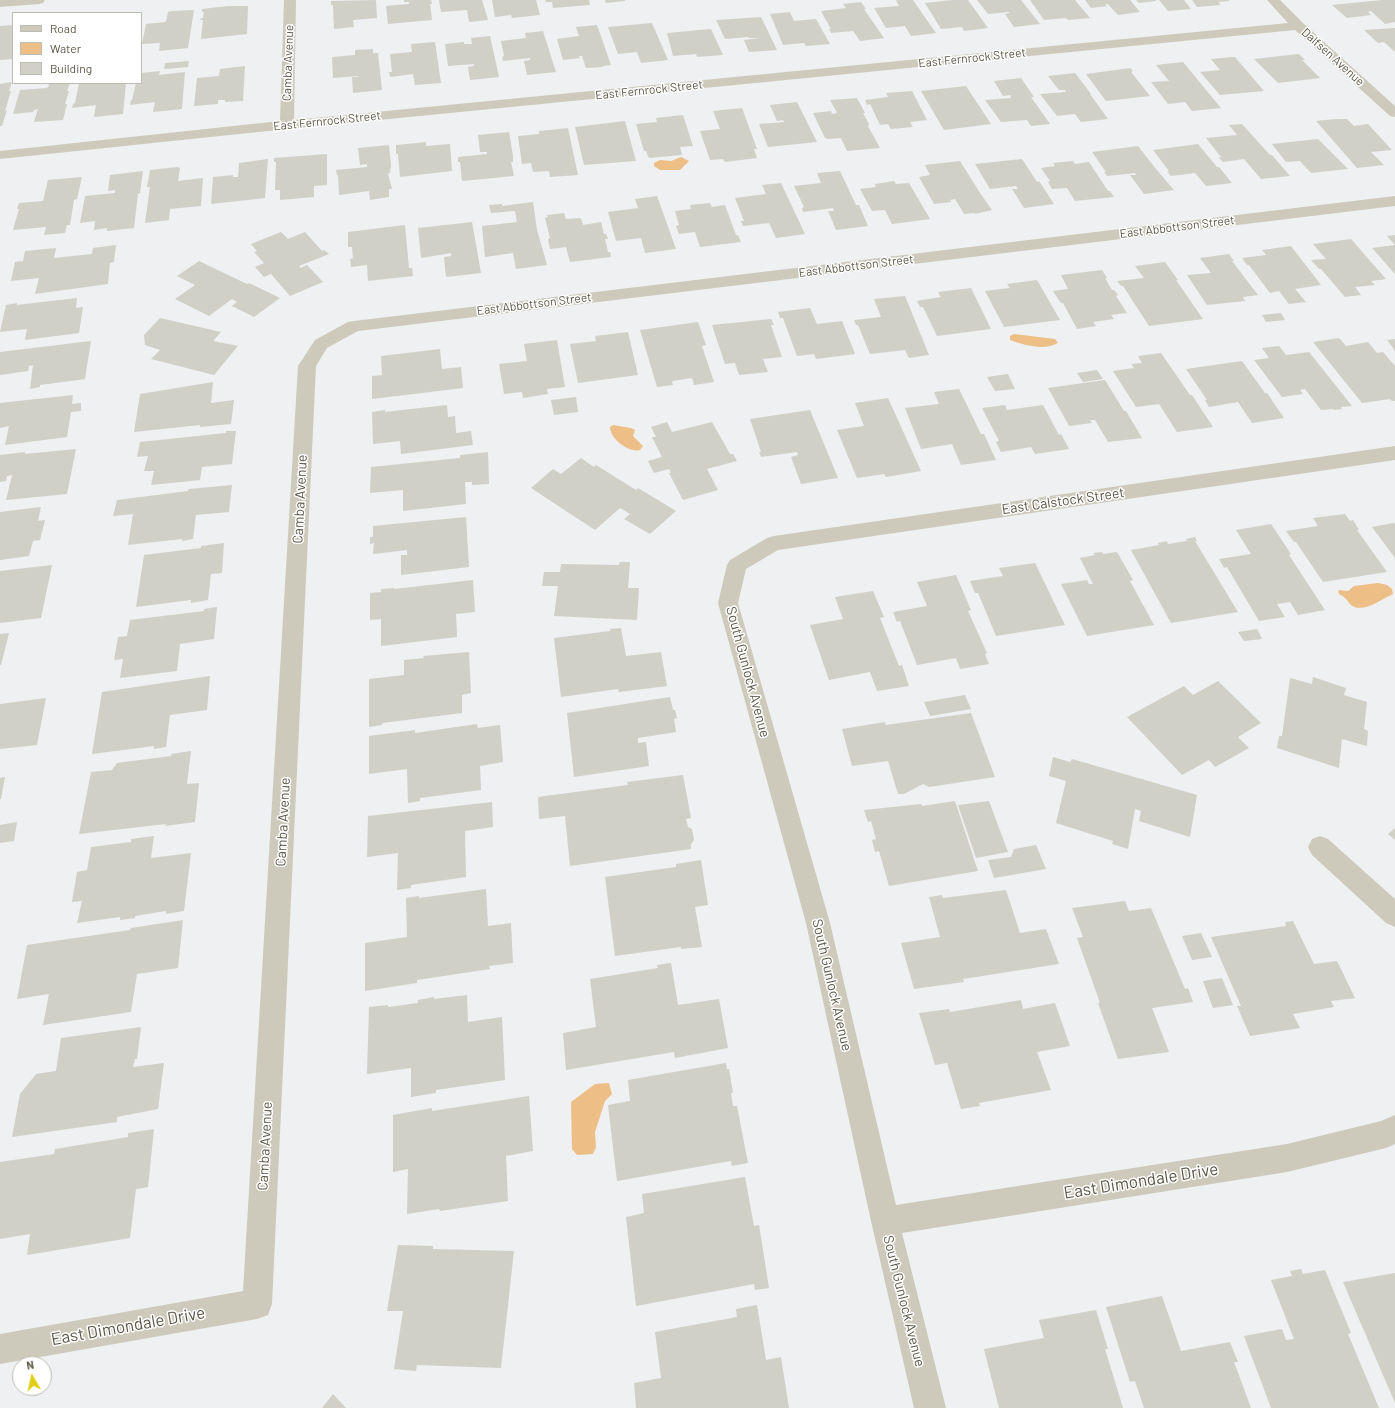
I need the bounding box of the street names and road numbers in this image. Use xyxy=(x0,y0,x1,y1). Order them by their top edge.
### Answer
street label: Camba Avenue xyxy=(279,25,297,101)
street label: Dalfsen Avenue xyxy=(1299,25,1367,89)
street label: East Fernrock Street xyxy=(918,45,1026,71)
street label: East Fernrock Street xyxy=(595,77,703,103)
street label: East Fernrock Street xyxy=(273,108,381,134)
street label: East Abbottson Street xyxy=(1119,213,1235,241)
street label: East Abbottson Street xyxy=(798,252,914,280)
street label: East Abbottson Street xyxy=(476,290,592,318)
street label: Camba Avenue xyxy=(289,454,311,544)
street label: East Calstock Street xyxy=(1001,484,1125,518)
street label: South Gunlock Avenue xyxy=(722,605,774,739)
street label: Camba Avenue xyxy=(272,777,294,867)
street label: South Gunlock Avenue xyxy=(809,917,855,1053)
street label: Camba Avenue xyxy=(254,1101,276,1191)
street label: East Dimondale Drive xyxy=(1062,1159,1220,1203)
street label: South Gunlock Avenue xyxy=(880,1234,928,1368)
street label: East Dimondale Drive xyxy=(49,1302,207,1350)

